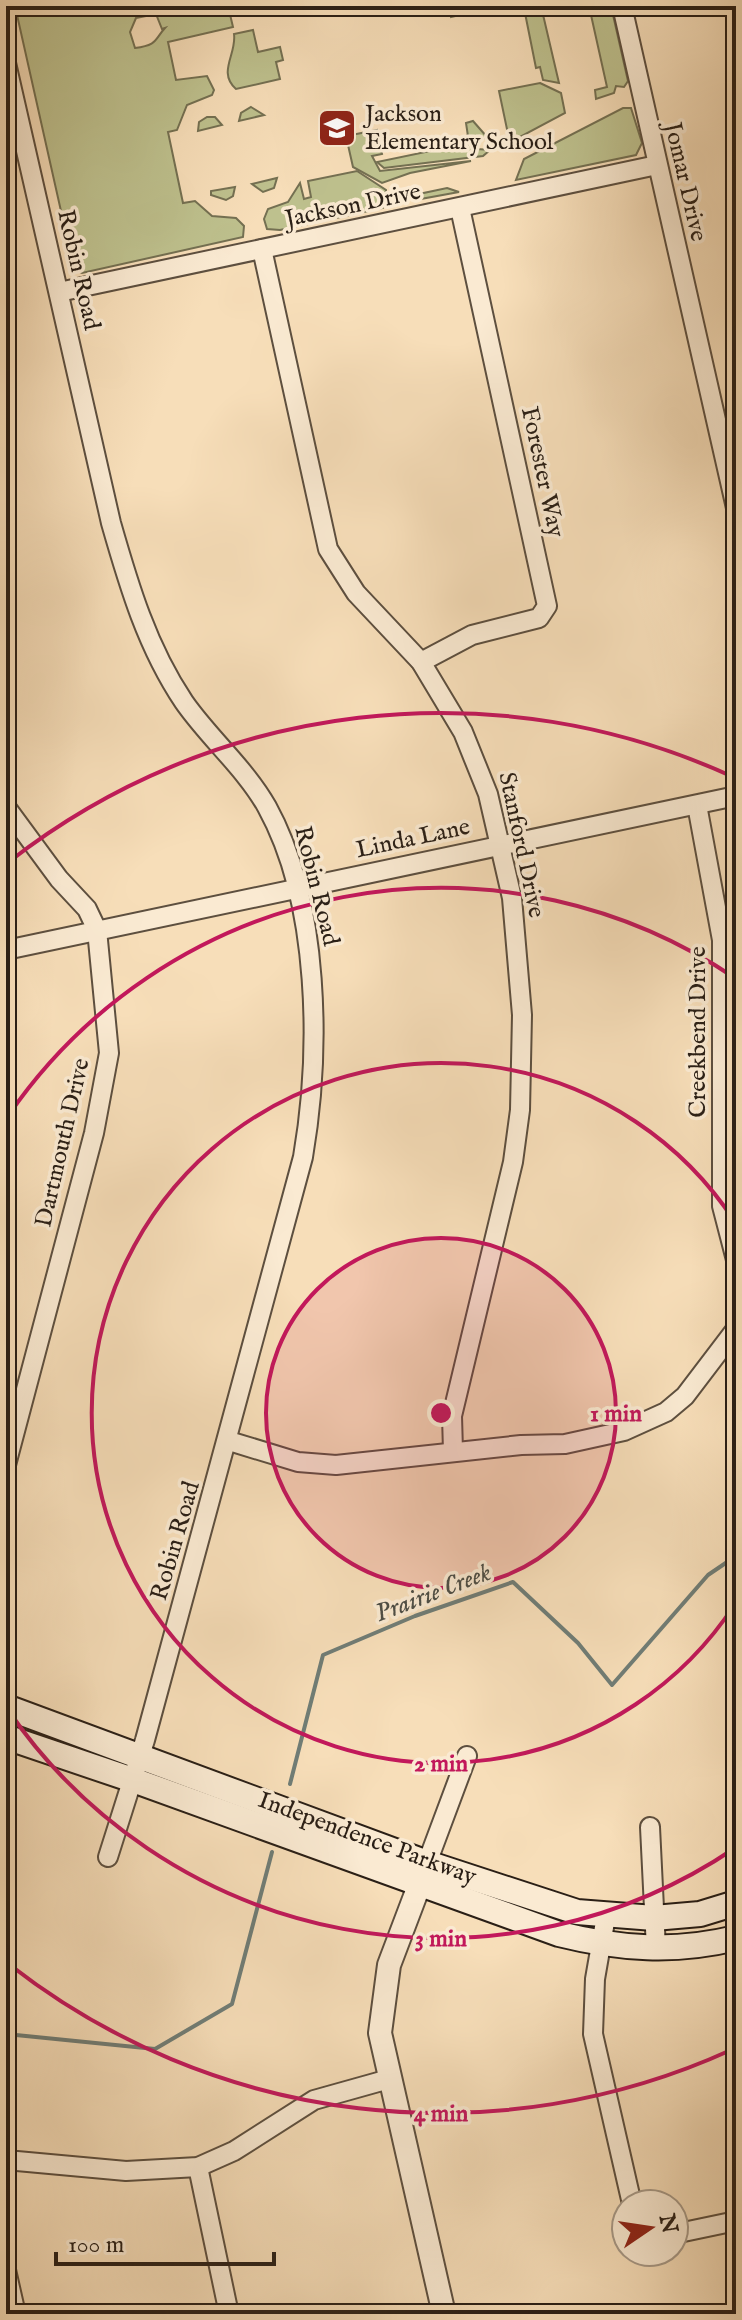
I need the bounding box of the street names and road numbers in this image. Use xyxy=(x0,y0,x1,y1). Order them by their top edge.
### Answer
street label: Jomar Drive xyxy=(656,117,714,244)
street label: Jackson Drive xyxy=(279,177,424,236)
street label: Robin Road xyxy=(49,207,107,333)
street label: Forester Way xyxy=(513,404,571,540)
street label: Stanford Drive xyxy=(490,769,552,921)
street label: Linda Lane xyxy=(353,812,473,866)
street label: Robin Road xyxy=(286,823,346,949)
street label: Creekbend Drive xyxy=(683,946,714,1118)
street label: Dartmouth Drive xyxy=(28,1055,98,1231)
street label: Robin Road xyxy=(144,1478,208,1604)
street label: Independence Parkway xyxy=(254,1785,481,1893)

